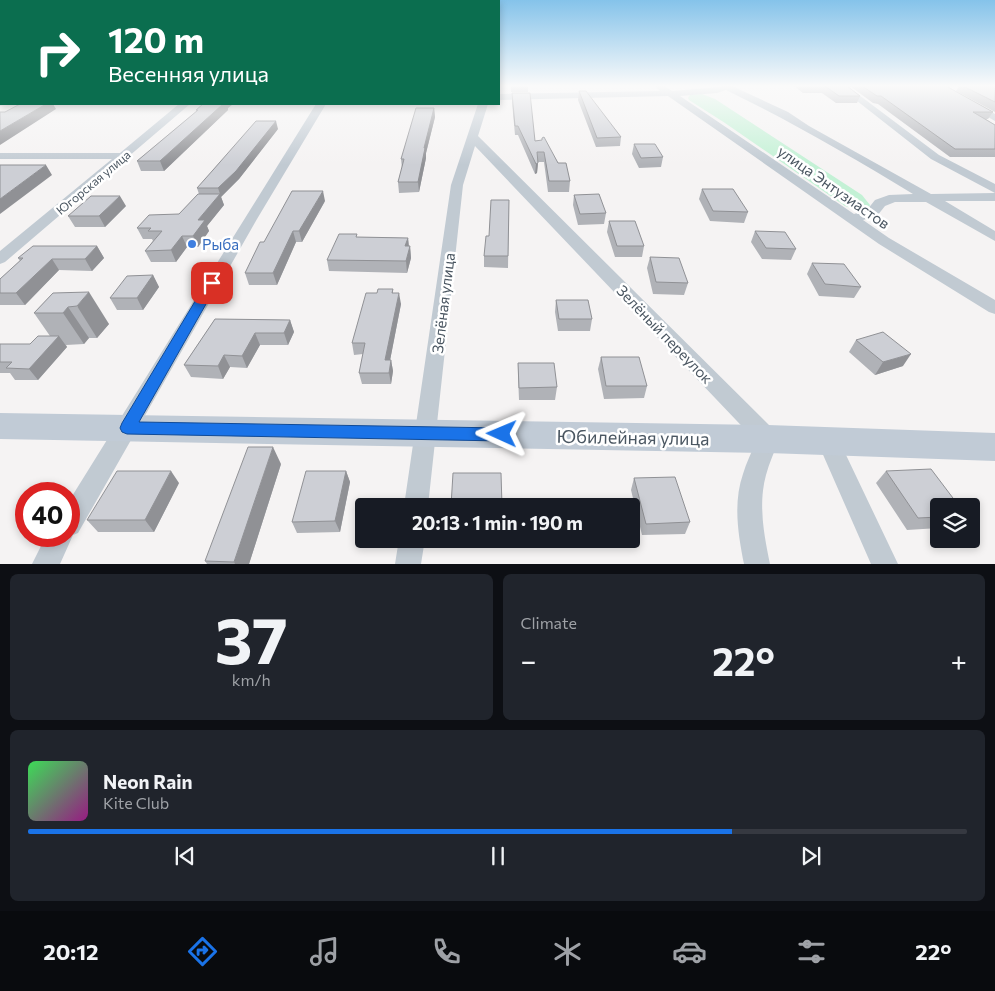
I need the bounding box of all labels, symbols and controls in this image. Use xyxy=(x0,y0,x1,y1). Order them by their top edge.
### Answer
text: 120 m xyxy=(108,17,204,60)
icon: right xyxy=(25,20,90,85)
text: Весенняя улица xyxy=(108,60,269,87)
street label: улица Энтузиастов xyxy=(775,142,893,232)
street label: Югорская улица xyxy=(53,147,133,217)
place label: Рыба xyxy=(202,235,239,253)
marker: Рыба xyxy=(186,238,198,250)
street label: Зелёная улица xyxy=(428,252,458,354)
pin xyxy=(191,262,233,304)
icon: arrive xyxy=(198,269,226,297)
street label: Зелёный переулок xyxy=(613,281,717,387)
position arrow xyxy=(475,407,527,459)
street label: Юбилейная улица xyxy=(556,425,710,449)
speed limit sign: 40 xyxy=(15,482,80,547)
map controls xyxy=(930,498,980,548)
button: layers xyxy=(930,498,980,548)
text: 20:13 · 1 min · 190 m xyxy=(412,511,583,534)
text: 37 xyxy=(215,598,288,677)
text: Climate xyxy=(521,613,577,632)
text: 22° xyxy=(712,637,775,684)
text: − xyxy=(521,643,536,677)
text: + xyxy=(951,643,967,677)
text: km/h xyxy=(232,670,271,689)
text: Neon Rain xyxy=(103,770,193,793)
text: Kite Club xyxy=(103,793,169,812)
icon: previous xyxy=(171,842,199,870)
icon: pause xyxy=(484,842,512,870)
icon: next xyxy=(797,842,825,870)
icon: directions xyxy=(185,934,220,969)
icon: music xyxy=(307,934,342,969)
icon: phone xyxy=(429,934,464,969)
icon: climate xyxy=(550,934,585,969)
icon: car xyxy=(672,934,707,969)
icon: filters xyxy=(794,934,829,969)
text: 20:12 xyxy=(43,938,99,965)
text: 22° xyxy=(915,938,952,965)

